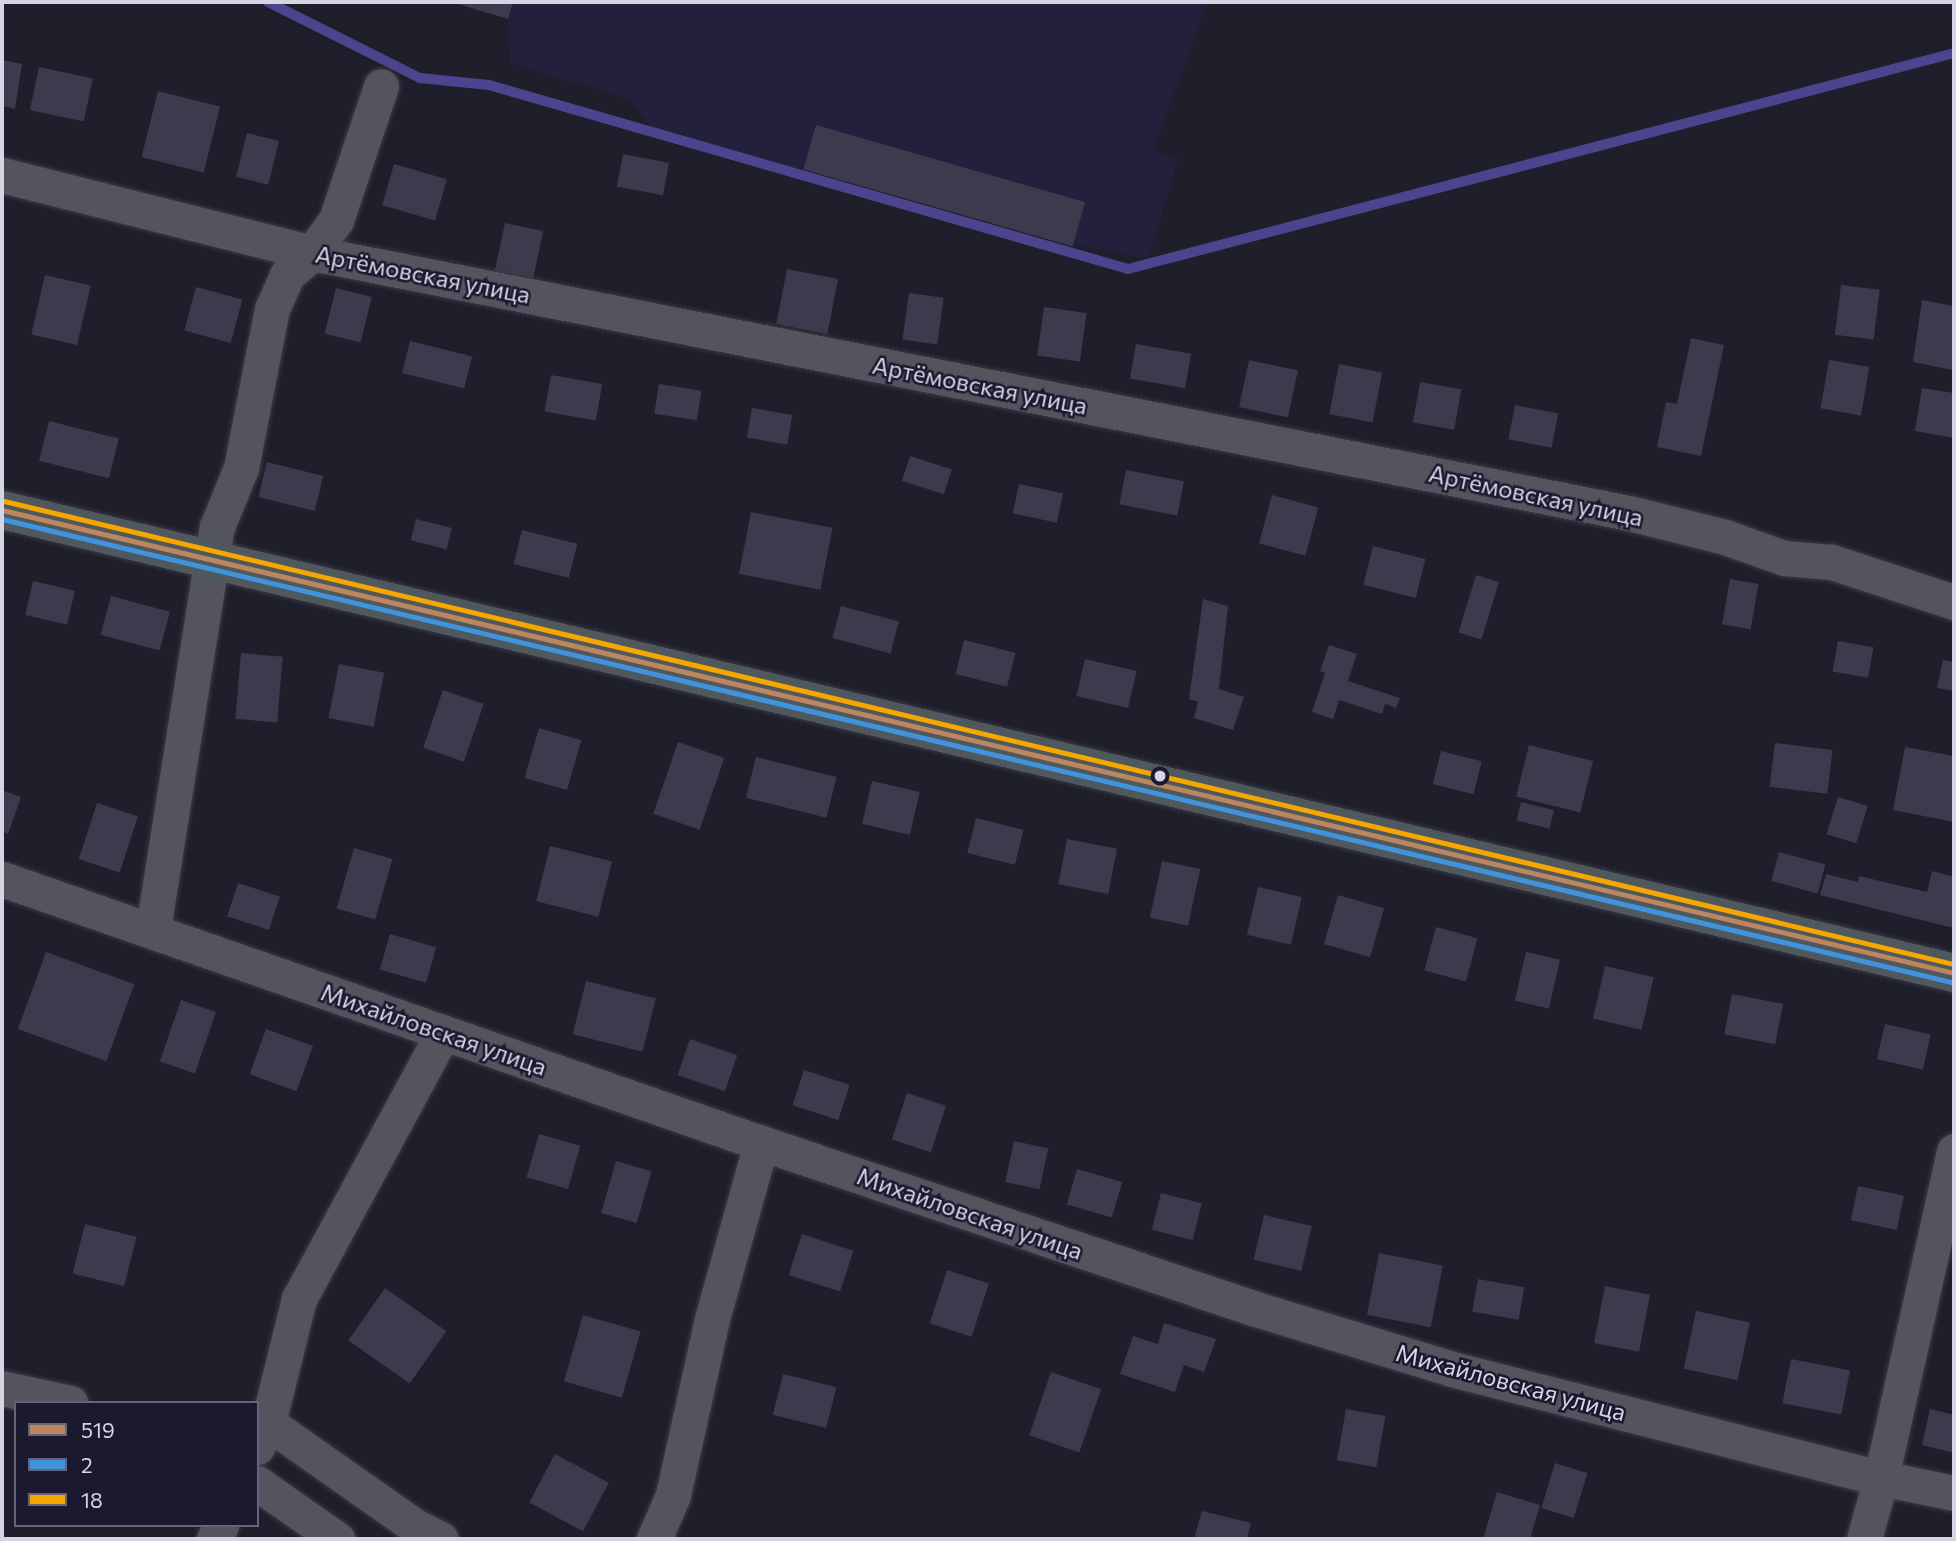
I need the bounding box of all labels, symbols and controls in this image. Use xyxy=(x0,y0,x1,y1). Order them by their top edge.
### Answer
street label: Артёмовская улица xyxy=(313,239,533,309)
street label: Артёмовская улица xyxy=(870,350,1090,420)
street label: Артёмовская улица xyxy=(1426,458,1646,532)
unlabelled marker xyxy=(1153,769,1167,783)
street label: Михайловская улица xyxy=(317,977,551,1081)
street label: Михайловская улица xyxy=(853,1161,1087,1265)
street label: Михайловская улица xyxy=(1393,1337,1629,1427)
legend xyxy=(14,1401,259,1527)
text: 519 xyxy=(81,1417,115,1442)
text: 2 xyxy=(81,1452,93,1477)
text: 18 xyxy=(81,1487,103,1512)

